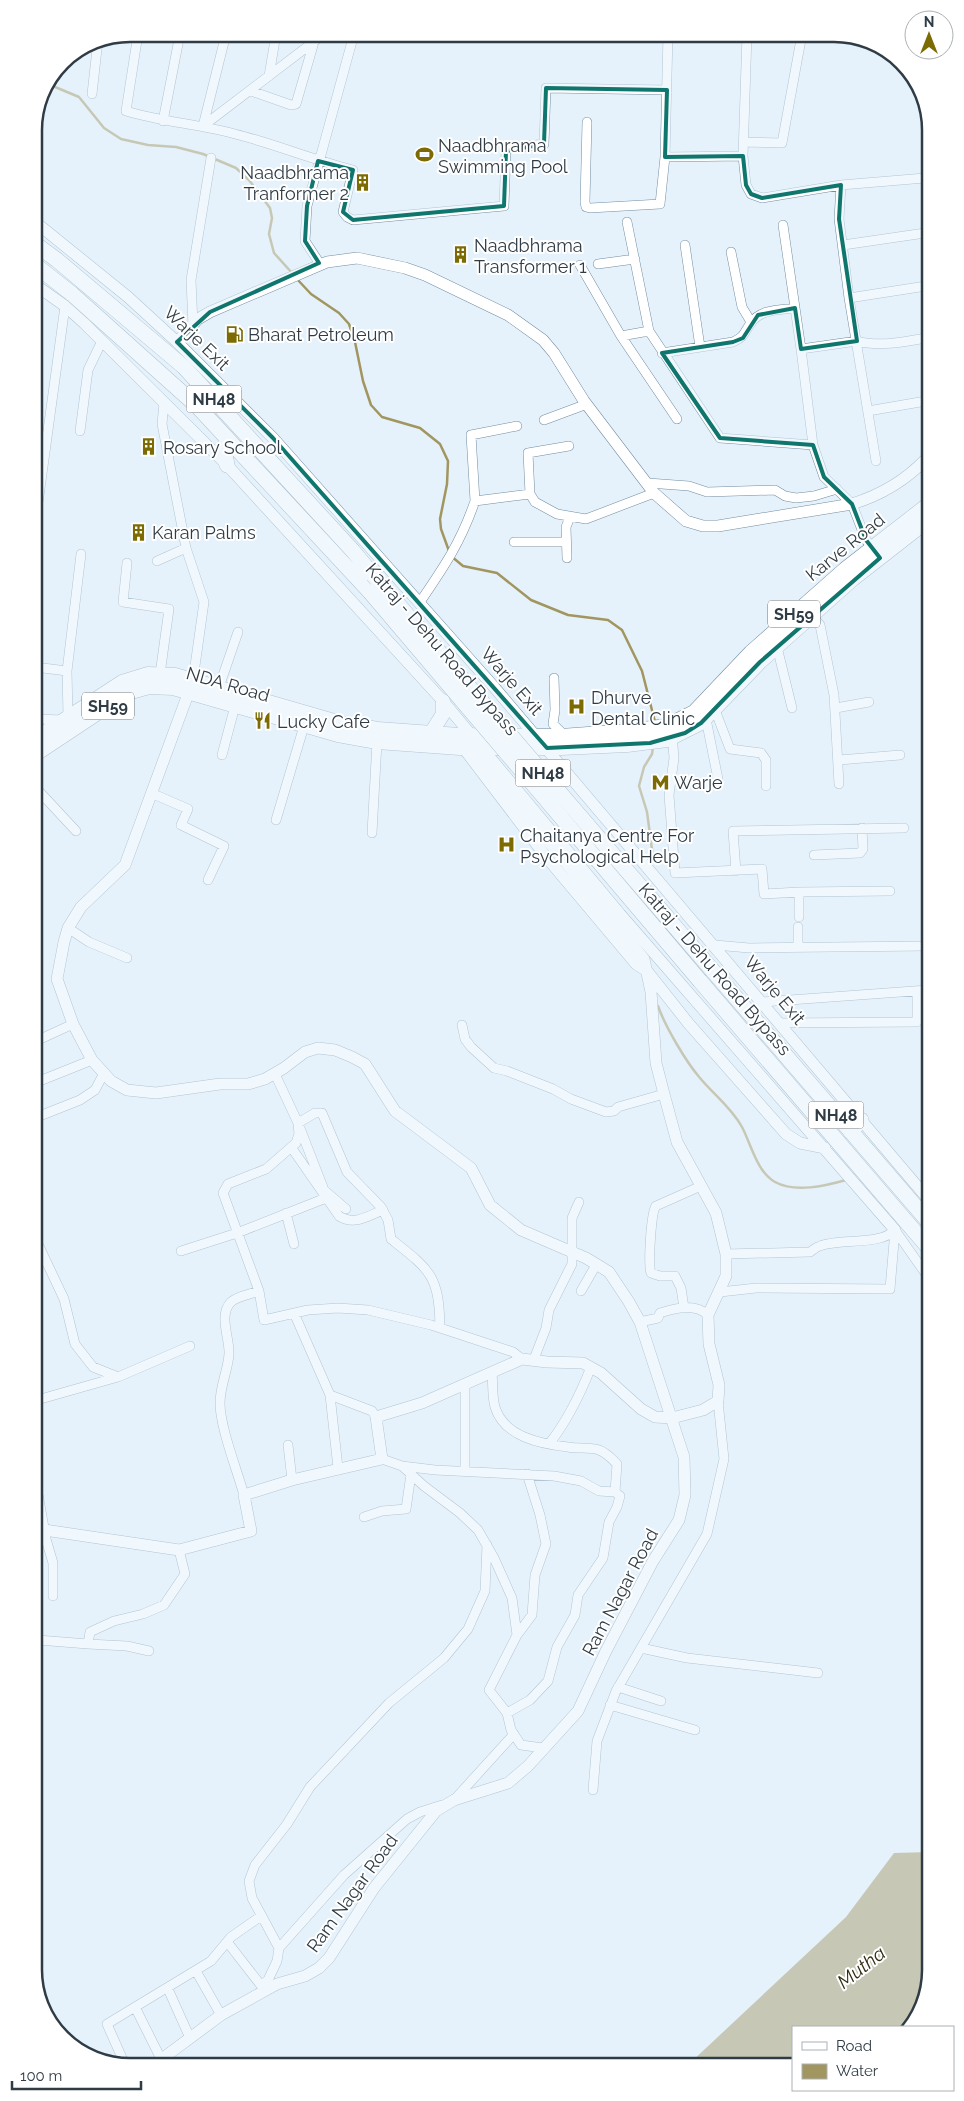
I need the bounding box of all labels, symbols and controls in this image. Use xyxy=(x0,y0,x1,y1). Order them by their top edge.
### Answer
north arrow xyxy=(904,10,954,60)
text: N xyxy=(924,14,934,30)
place label: Naadbhrama Swimming Pool xyxy=(438,135,568,177)
sports icon: Naadbhrama Swimming Pool xyxy=(414,145,434,165)
place label: Naadbhrama Tranformer 2 xyxy=(240,162,349,204)
building icon: Naadbhrama Tranformer 2 xyxy=(353,172,373,192)
place label: Naadbhrama Transformer 1 xyxy=(474,235,587,277)
building icon: Naadbhrama Transformer 1 xyxy=(450,245,470,265)
street label: Warje Exit xyxy=(160,302,234,374)
fuel station icon: Bharat Petroleum xyxy=(224,324,244,344)
place label: Bharat Petroleum xyxy=(248,324,394,345)
road number: NH48 xyxy=(186,386,242,412)
building icon: Rosary School xyxy=(139,437,159,457)
place label: Rosary School xyxy=(163,437,282,458)
street label: Karve Road xyxy=(801,509,889,585)
building icon: Karan Palms xyxy=(128,522,148,542)
place label: Karan Palms xyxy=(152,522,256,543)
street label: Katraj - Dehu Road Bypass xyxy=(362,559,523,740)
road number: SH59 xyxy=(768,600,820,628)
street label: Warje Exit xyxy=(477,643,547,719)
street label: NDA Road xyxy=(184,662,272,706)
place label: Dhurve Dental Clinic xyxy=(591,687,695,729)
road number: SH59 xyxy=(82,692,134,719)
hospital icon: Dhurve Dental Clinic xyxy=(567,697,587,717)
restaurant icon: Lucky Cafe xyxy=(253,711,273,731)
place label: Lucky Cafe xyxy=(277,711,370,732)
road number: NH48 xyxy=(516,760,570,786)
metro station icon: Warje xyxy=(650,772,670,792)
place label: Warje xyxy=(674,772,723,793)
place label: Chaitanya Centre For Psychological Help xyxy=(520,825,695,867)
hospital icon: Chaitanya Centre For Psychological Help xyxy=(496,835,516,855)
street label: Katraj - Dehu Road Bypass xyxy=(635,879,796,1060)
street label: Warje Exit xyxy=(740,951,810,1029)
road number: NH48 xyxy=(808,1102,864,1128)
street label: Ram Nagar Road xyxy=(578,1525,662,1659)
street label: Ram Nagar Road xyxy=(302,1830,402,1956)
water label: Mutha xyxy=(833,1941,889,1993)
legend xyxy=(792,2026,954,2091)
text: Road xyxy=(836,2037,872,2055)
scale bar xyxy=(12,2058,141,2090)
text: Water xyxy=(836,2062,879,2080)
text: 100 m xyxy=(20,2067,62,2085)

